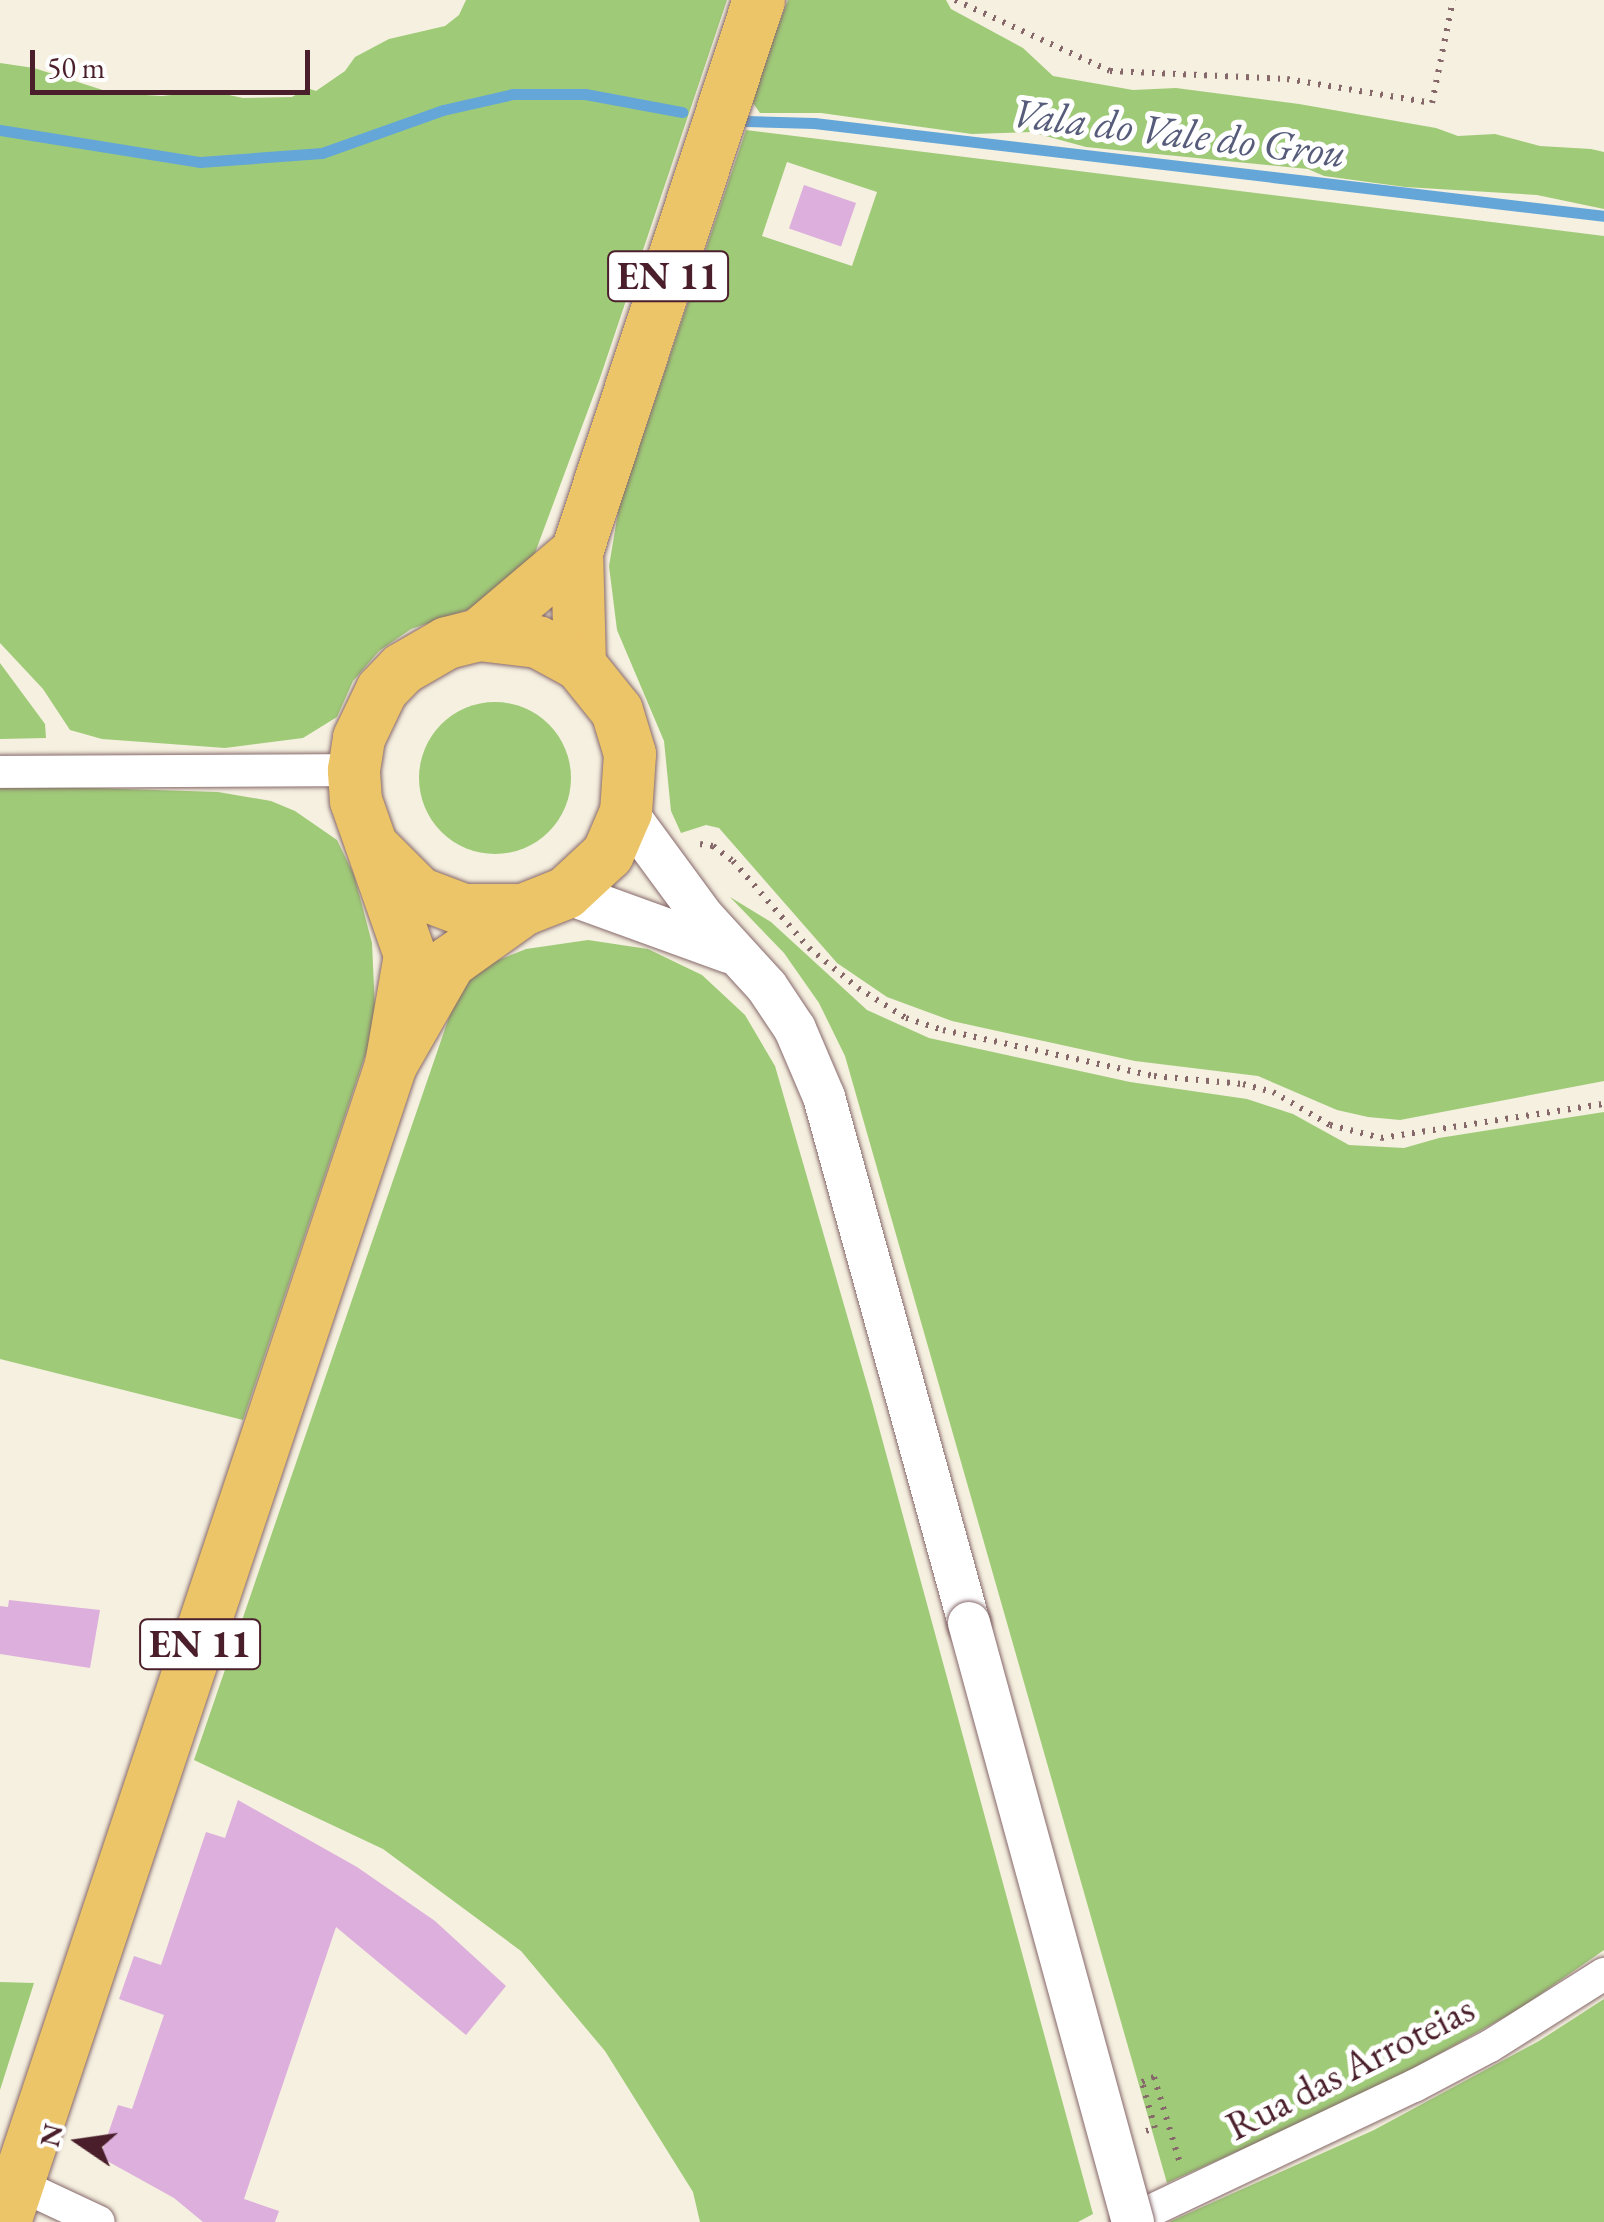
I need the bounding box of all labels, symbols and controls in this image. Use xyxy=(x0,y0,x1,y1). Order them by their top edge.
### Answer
scale bar xyxy=(35,30,315,92)
text: 50 m xyxy=(47,48,105,87)
water label: Vala do Vale do Grou xyxy=(1010,88,1348,178)
road number: EN 11 xyxy=(606,243,730,309)
road number: EN 11 xyxy=(138,1611,262,1677)
street label: Rua das Arroteias xyxy=(1218,1984,1482,2150)
north arrow xyxy=(30,2092,130,2192)
text: N xyxy=(31,2120,71,2150)

